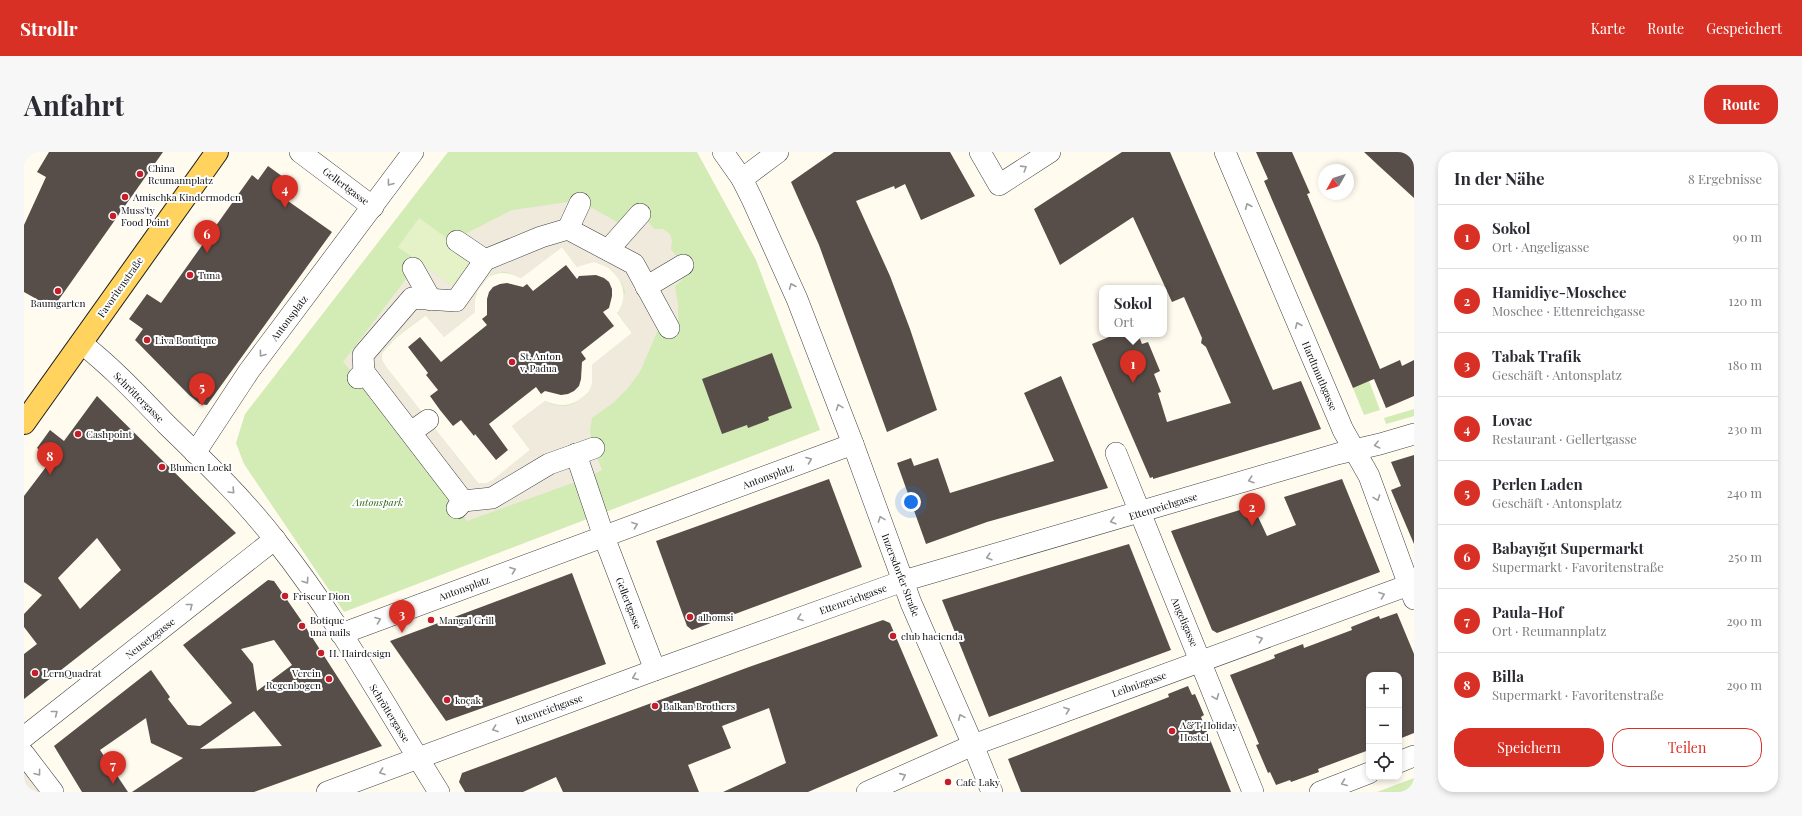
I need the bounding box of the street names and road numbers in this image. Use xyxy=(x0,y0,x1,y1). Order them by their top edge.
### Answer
street label: Gellertgasse xyxy=(320,164,372,208)
street label: Favoritenstraße xyxy=(94,254,146,320)
street label: Antonsplatz xyxy=(267,292,311,344)
street label: Hardtmuthgasse xyxy=(1299,339,1341,413)
street label: Schröttergasse xyxy=(111,369,167,425)
street label: Antonsplatz xyxy=(739,460,796,493)
street label: Ettenreichgasse xyxy=(1127,489,1199,523)
street label: Inzersdorfer Straße xyxy=(879,531,923,619)
street label: Antonsplatz xyxy=(435,572,492,604)
street label: Gellertgasse xyxy=(613,575,645,631)
street label: Ettenreichgasse xyxy=(817,580,889,618)
street label: Angeligasse xyxy=(1168,594,1202,649)
street label: Neusetzgasse xyxy=(122,614,178,662)
street label: Leibnizgasse xyxy=(1110,668,1168,700)
street label: Schröttergasse xyxy=(367,681,413,745)
street label: Ettenreichgasse xyxy=(513,690,585,728)

